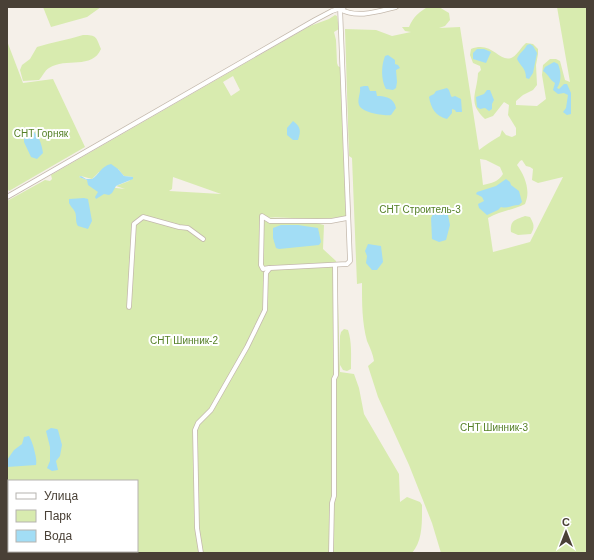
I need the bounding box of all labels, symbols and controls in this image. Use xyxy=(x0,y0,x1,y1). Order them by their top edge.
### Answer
park label: СНТ Горняк xyxy=(14,128,69,139)
park label: СНТ Строитель-3 xyxy=(379,204,461,215)
park label: СНТ Шинник-2 xyxy=(150,335,218,346)
park label: СНТ Шинник-3 xyxy=(460,422,528,433)
legend xyxy=(8,480,138,552)
text: Улица xyxy=(44,489,78,503)
text: Парк xyxy=(44,509,72,523)
north arrow xyxy=(546,512,586,552)
text: С xyxy=(562,516,570,528)
text: Вода xyxy=(44,529,72,543)

